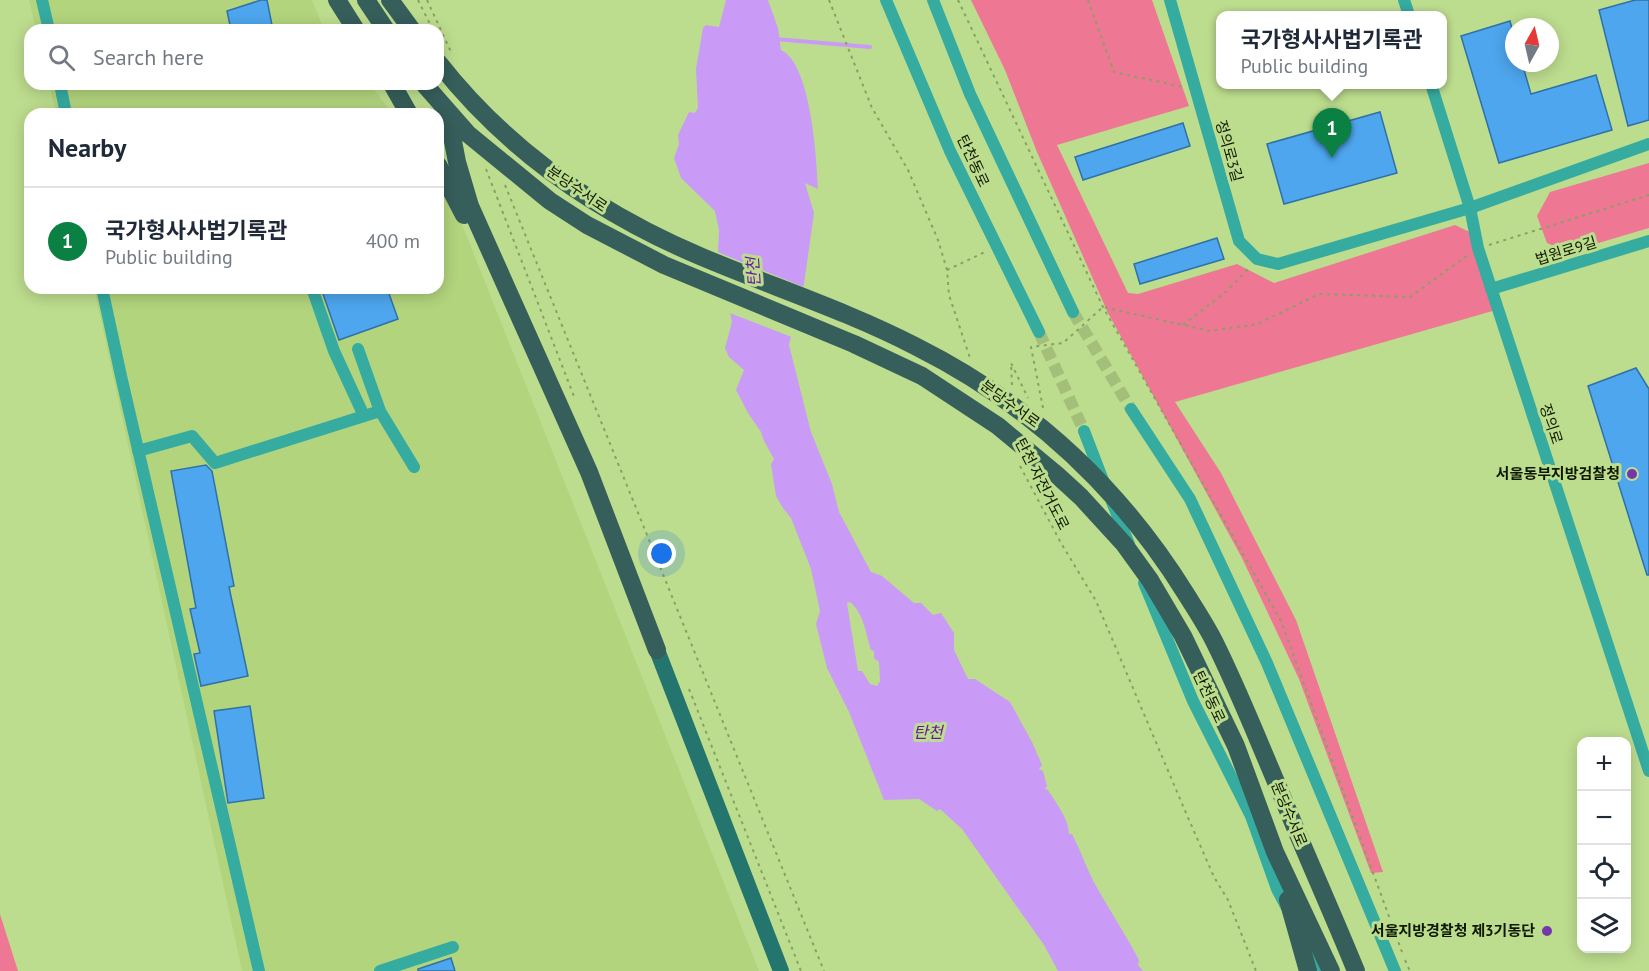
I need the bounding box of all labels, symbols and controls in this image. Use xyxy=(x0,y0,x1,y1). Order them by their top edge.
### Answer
popup xyxy=(1216,11,1447,89)
north arrow xyxy=(1505,18,1559,72)
search box xyxy=(24,24,444,90)
text: 국가형사사법기록관 xyxy=(1240,25,1423,53)
icon: search xyxy=(45,41,78,74)
text: Search here xyxy=(93,43,204,71)
text: Public building xyxy=(1240,53,1368,79)
pin: 1 xyxy=(1312,108,1352,158)
street label: 정의로3길 xyxy=(1212,118,1247,184)
text: Nearby xyxy=(48,131,126,164)
street label: 탄천동로 xyxy=(953,132,994,190)
street label: 분당수서로 xyxy=(543,161,611,216)
text: 국가형사사법기록관 xyxy=(105,216,287,244)
text: 1 xyxy=(62,228,73,254)
text: 400 m xyxy=(366,228,420,254)
street label: 법원로9길 xyxy=(1533,232,1599,269)
text: Public building xyxy=(105,244,233,270)
water label: 탄천 xyxy=(742,254,764,287)
street label: 분당수서로 xyxy=(977,376,1044,432)
street label: 정의로 xyxy=(1536,401,1567,446)
street label: 탄천 자전거도로 xyxy=(1011,435,1074,533)
place label: 서울동부지방검찰청 xyxy=(1496,464,1620,483)
marker: 서울동부지방검찰청 xyxy=(1625,467,1639,481)
your location xyxy=(647,539,676,568)
street label: 탄천동로 xyxy=(1189,668,1230,726)
water label: 탄천 xyxy=(913,722,945,742)
map controls xyxy=(1577,737,1631,953)
button: + xyxy=(1577,737,1631,791)
street label: 분당수서로 xyxy=(1267,778,1312,849)
button: − xyxy=(1577,791,1631,845)
button: locate xyxy=(1577,845,1631,899)
button: layers xyxy=(1577,899,1631,953)
place label: 서울지방경찰청 제3기동단 xyxy=(1371,921,1535,940)
marker: 서울지방경찰청 제3기동단 xyxy=(1540,924,1554,938)

